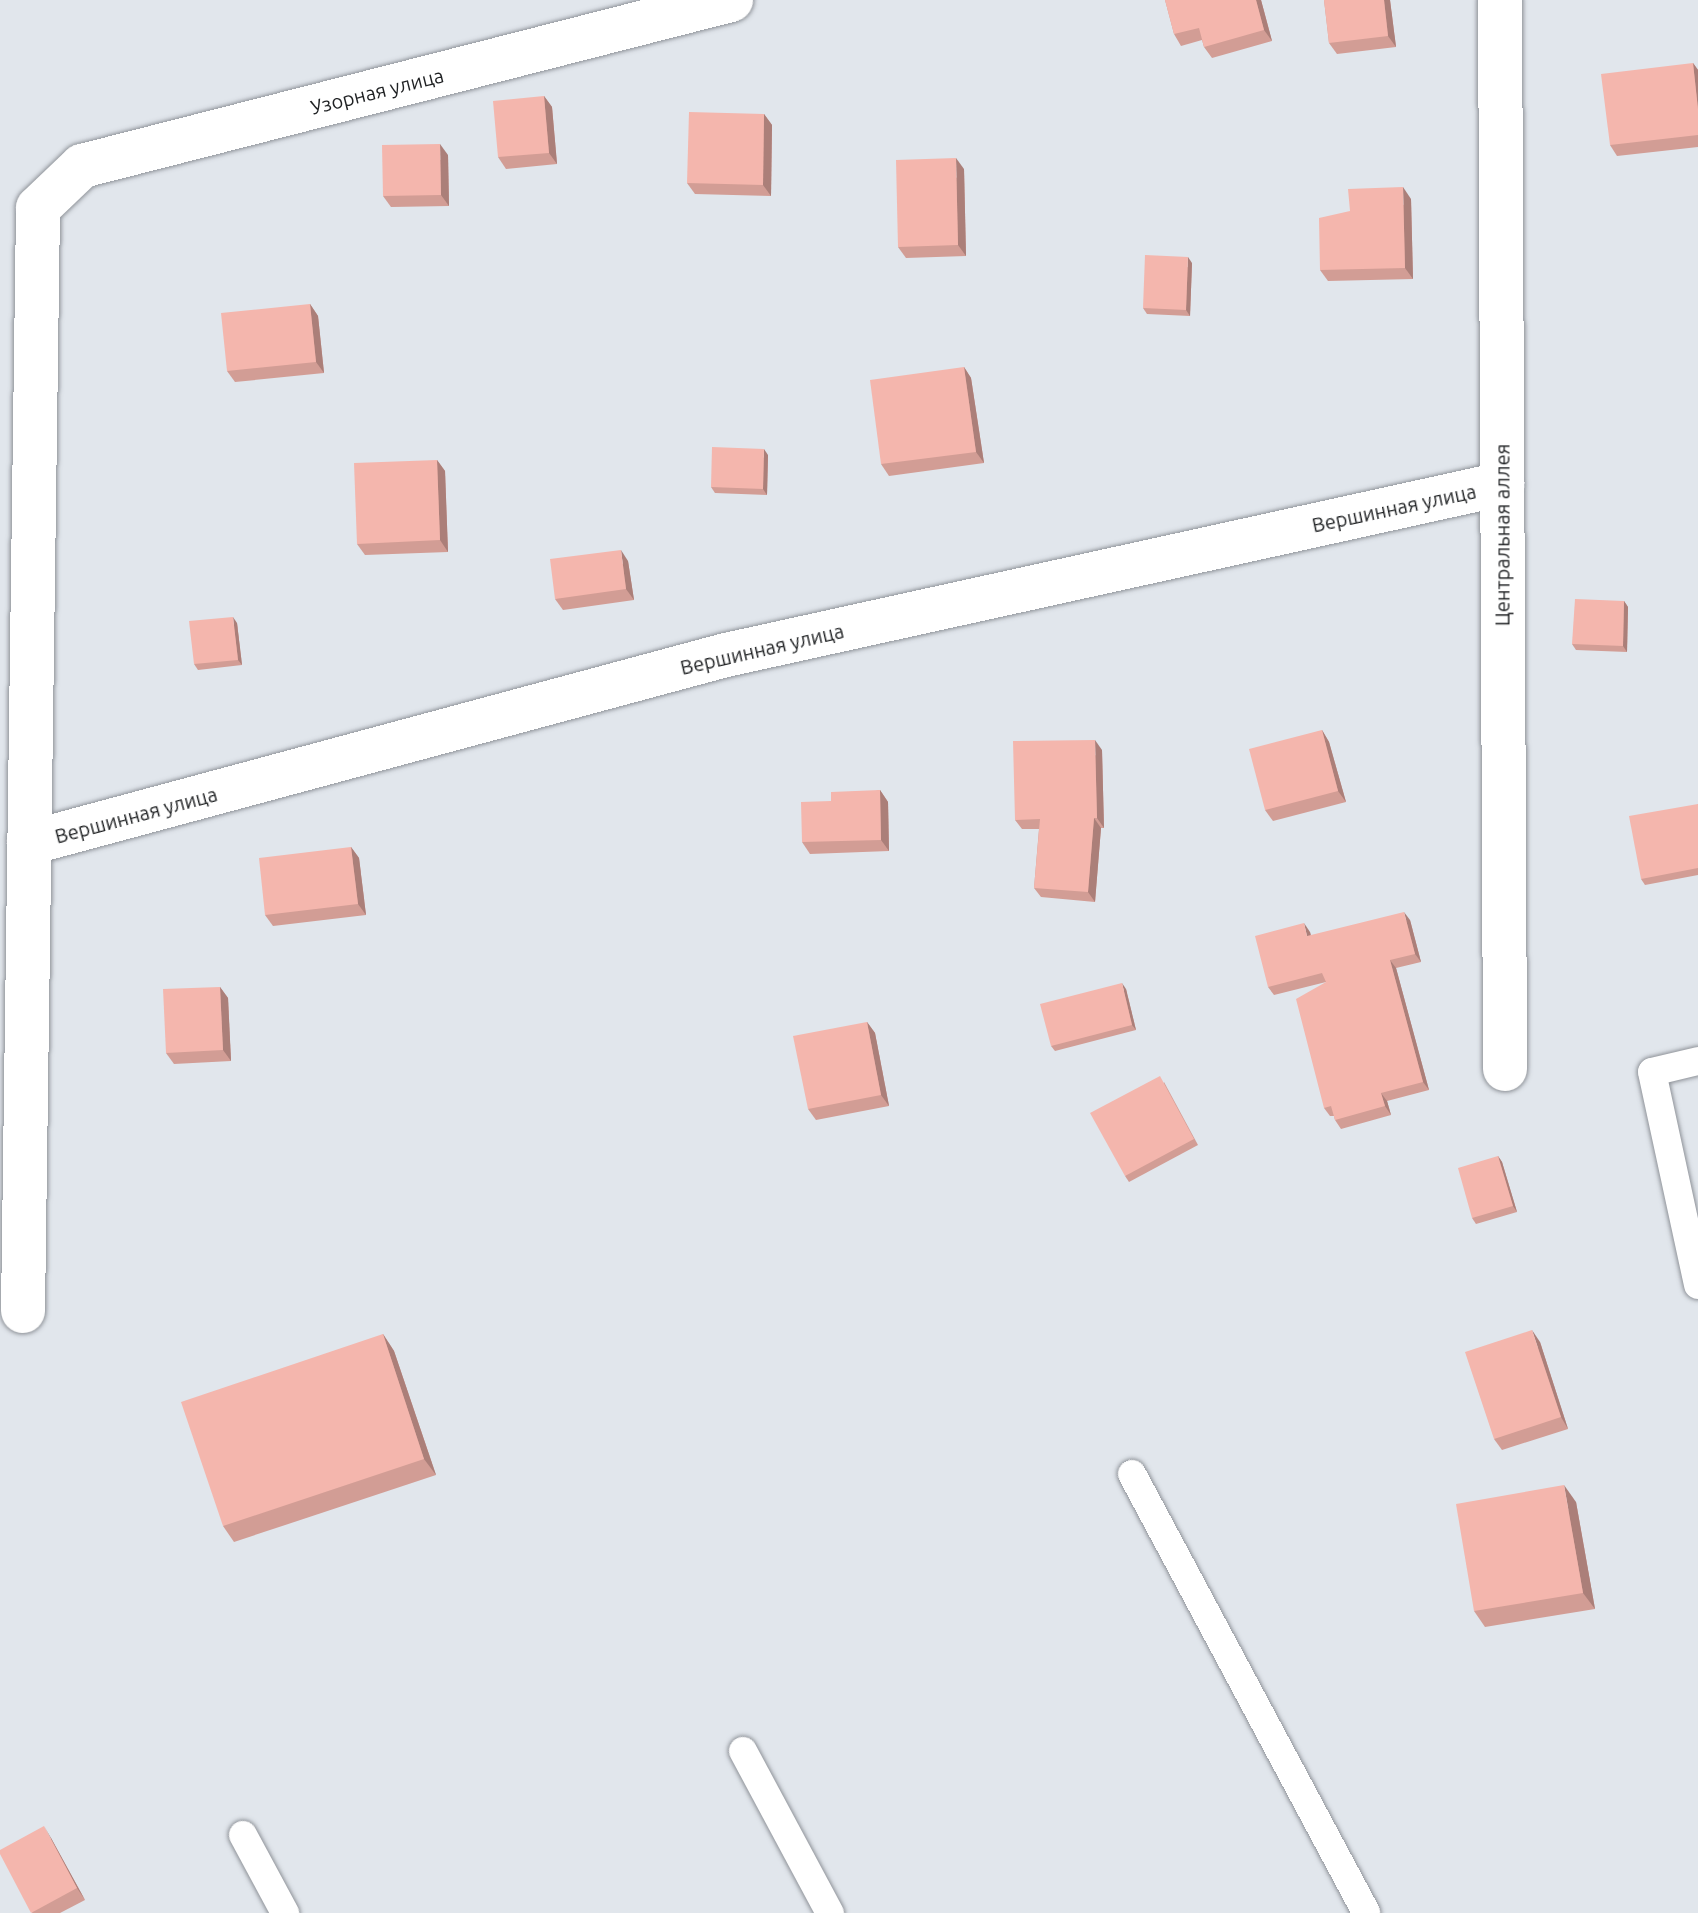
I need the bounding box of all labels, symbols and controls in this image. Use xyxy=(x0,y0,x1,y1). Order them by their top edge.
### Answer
street label: Узорная улица xyxy=(308,63,446,119)
street label: Центральная аллея xyxy=(1490,444,1514,626)
street label: Вершинная улица xyxy=(1310,479,1478,537)
street label: Вершинная улица xyxy=(678,618,846,680)
street label: Вершинная улица xyxy=(52,782,220,848)

